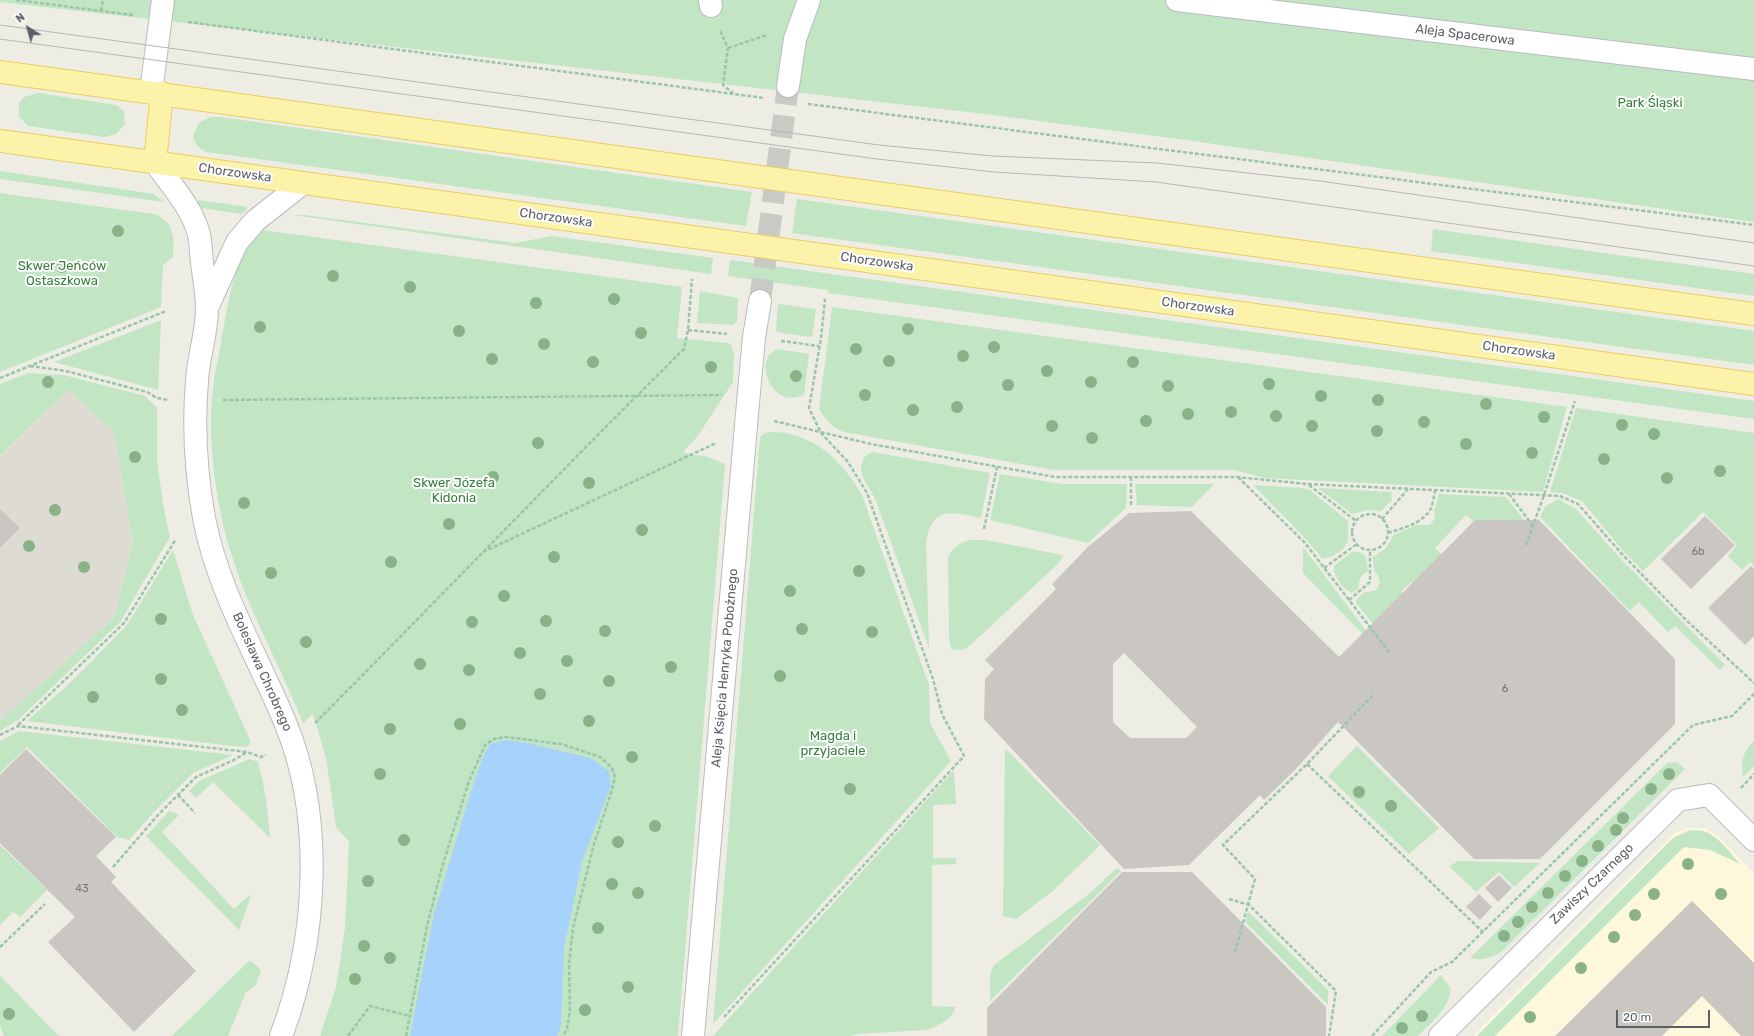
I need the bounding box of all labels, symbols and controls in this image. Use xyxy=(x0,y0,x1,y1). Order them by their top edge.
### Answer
north arrow xyxy=(8,8,48,48)
text: N xyxy=(13,10,28,26)
street label: Aleja Spacerowa xyxy=(1415,21,1515,49)
park label: Park Śląski xyxy=(1617,95,1683,111)
street label: Chorzowska xyxy=(198,160,272,186)
street label: Chorzowska xyxy=(519,205,593,231)
street label: Chorzowska xyxy=(840,249,914,275)
park label: Skwer Jeńców Ostaszkowa xyxy=(18,258,106,289)
street label: Chorzowska xyxy=(1161,294,1235,320)
street label: Chorzowska xyxy=(1482,338,1556,364)
park label: Skwer Józefa Kidonia xyxy=(413,475,495,506)
house number: 6b xyxy=(1691,545,1705,559)
street label: Aleja Księcia Henryka Pobożnego xyxy=(709,568,741,768)
street label: Bolesława Chrobrego xyxy=(229,610,295,734)
house number: 6 xyxy=(1502,682,1508,696)
park label: Magda i przyjaciele xyxy=(801,728,865,759)
street label: Zawiszy Czarnego xyxy=(1547,840,1637,928)
house number: 43 xyxy=(75,882,89,896)
scale bar xyxy=(1618,1002,1712,1028)
text: 20 m xyxy=(1623,1010,1651,1024)

